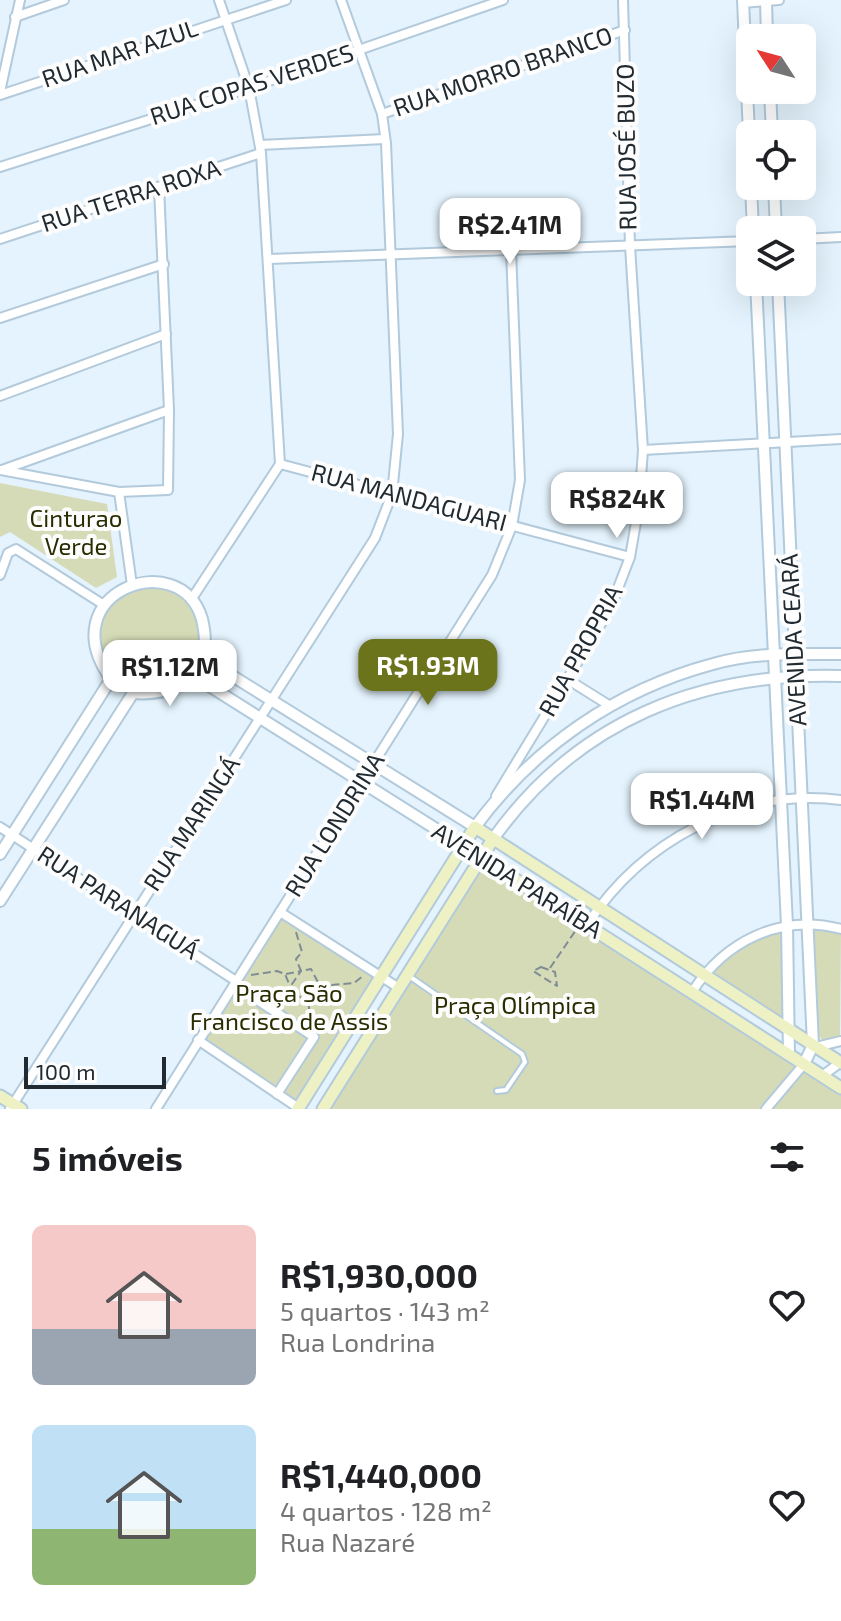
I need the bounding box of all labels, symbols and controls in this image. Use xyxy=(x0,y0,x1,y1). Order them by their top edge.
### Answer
street label: RUA MAR AZUL xyxy=(38,12,201,93)
street label: RUA MORRO BRANCO xyxy=(389,20,616,122)
north arrow xyxy=(736,24,816,104)
map controls xyxy=(736,24,816,296)
street label: RUA COPAS VERDES xyxy=(146,37,357,130)
street label: RUA JOSÉ BUZO xyxy=(610,63,641,231)
button: locate xyxy=(736,120,816,200)
street label: RUA TERRA ROXA xyxy=(37,152,224,237)
pin: R$2.41M xyxy=(436,198,584,266)
text: R$2.41M xyxy=(458,208,562,239)
button: layers xyxy=(736,216,816,296)
street label: RUA MANDAGUARI xyxy=(309,457,510,537)
pin: R$824K xyxy=(552,472,682,540)
text: R$824K xyxy=(569,482,665,513)
park label: Cinturao Verde xyxy=(30,503,122,560)
street label: AVENIDA CEARÁ xyxy=(773,553,812,727)
street label: RUA PROPRIA xyxy=(532,579,628,721)
pin: R$1.93M xyxy=(354,639,502,707)
pin: R$1.12M xyxy=(96,640,244,708)
text: R$1.93M xyxy=(376,649,480,680)
text: R$1.12M xyxy=(121,650,219,681)
street label: RUA LONDRINA xyxy=(278,747,390,902)
street label: RUA MARINGÁ xyxy=(137,750,245,896)
pin: R$1.44M xyxy=(628,773,776,841)
text: R$1.44M xyxy=(649,783,755,814)
street label: AVENIDA PARAÍBA xyxy=(427,816,608,944)
street label: RUA PARANAGUÁ xyxy=(33,839,205,965)
park label: Praça São Francisco de Assis xyxy=(190,978,388,1035)
park label: Praça Olímpica xyxy=(434,990,596,1020)
scale bar xyxy=(24,1053,166,1089)
text: 100 m xyxy=(36,1058,95,1084)
icon: filters xyxy=(765,1135,809,1179)
text: 5 imóveis xyxy=(32,1137,183,1178)
text: R$1,930,000 xyxy=(280,1254,478,1295)
icon: home xyxy=(96,1257,192,1353)
icon: heart xyxy=(765,1283,809,1327)
text: 5 quartos · 143 m² xyxy=(280,1295,490,1326)
text: Rua Londrina xyxy=(280,1326,435,1357)
text: R$1,440,000 xyxy=(280,1454,482,1495)
icon: home xyxy=(96,1457,192,1553)
icon: heart xyxy=(765,1483,809,1527)
text: 4 quartos · 128 m² xyxy=(280,1495,492,1526)
text: Rua Nazaré xyxy=(280,1526,415,1557)

